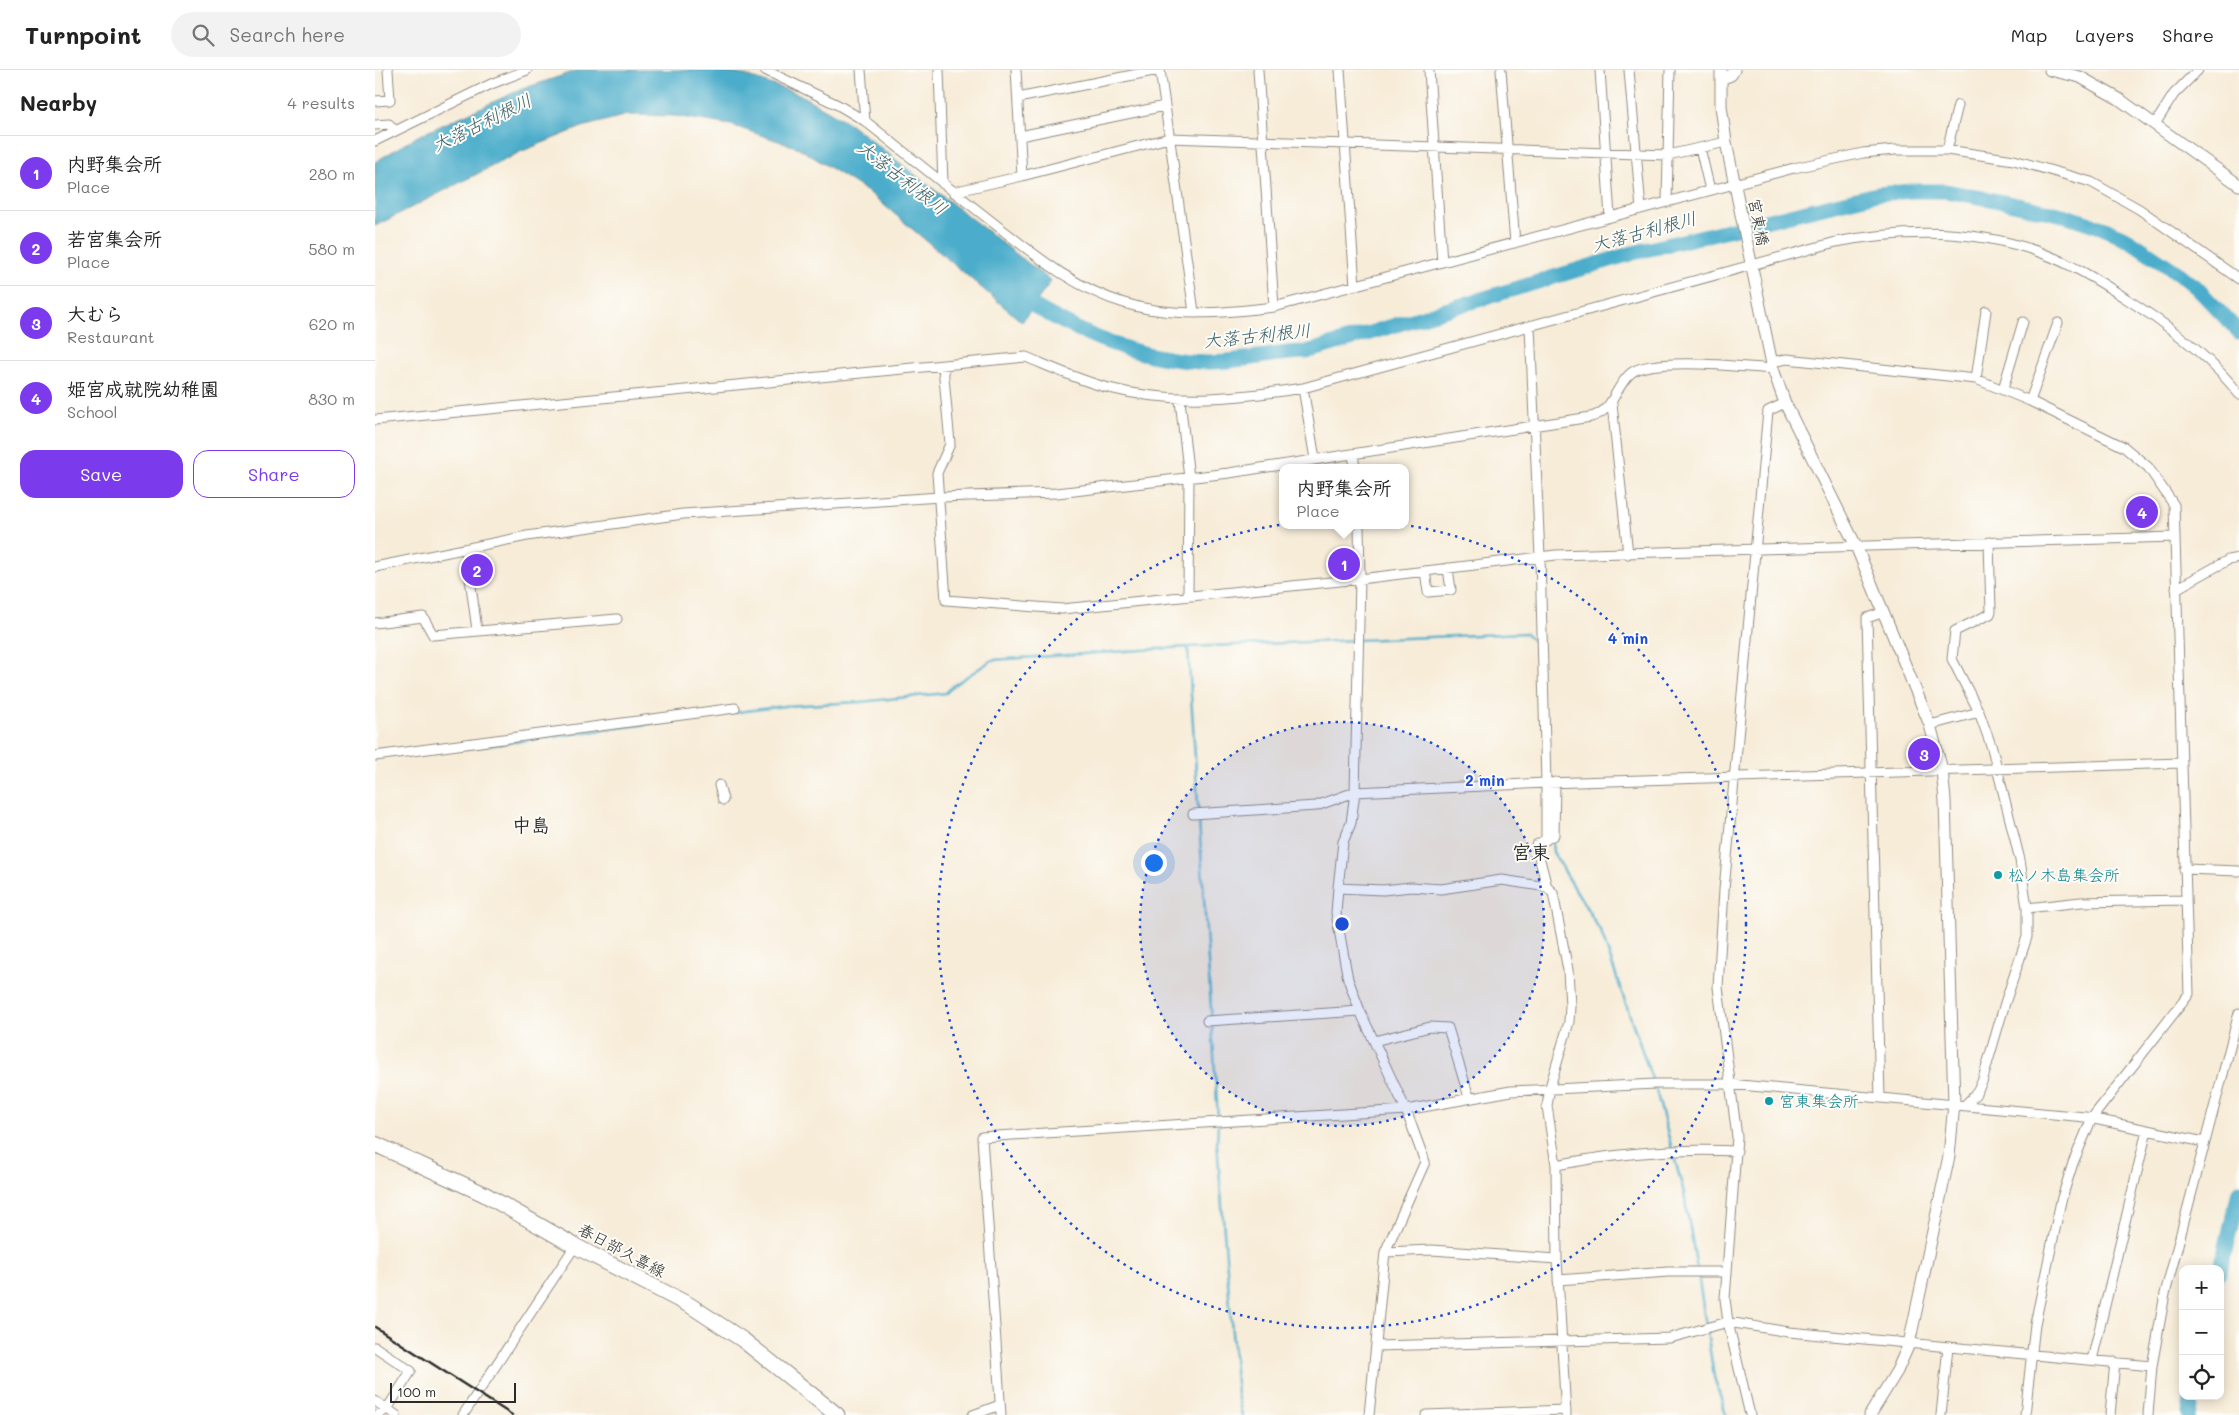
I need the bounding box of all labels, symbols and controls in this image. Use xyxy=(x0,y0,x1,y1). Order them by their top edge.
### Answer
search box xyxy=(171,12,521,57)
text: Turnpoint xyxy=(25,19,141,50)
icon: search xyxy=(189,21,217,49)
text: Search here xyxy=(229,22,345,47)
text: Map xyxy=(2011,23,2047,47)
text: Layers xyxy=(2075,23,2134,47)
text: Share xyxy=(2162,23,2214,47)
water label: 大落古利根川 xyxy=(428,88,535,157)
text: Nearby xyxy=(20,89,97,116)
text: 4 results xyxy=(287,92,355,113)
water label: 大落古利根川 xyxy=(853,135,953,220)
text: 内野集会所 xyxy=(67,151,162,176)
text: 1 xyxy=(32,163,40,184)
text: 280 m xyxy=(309,163,355,184)
text: Place xyxy=(67,176,110,197)
street label: 宮東橋 xyxy=(1745,196,1774,247)
water label: 大落古利根川 xyxy=(1588,205,1699,257)
text: 若宮集会所 xyxy=(67,226,162,251)
text: 2 xyxy=(32,238,40,259)
text: 580 m xyxy=(308,238,355,259)
text: Place xyxy=(67,251,110,272)
text: 大むら xyxy=(67,301,124,326)
text: 3 xyxy=(31,313,41,334)
text: 620 m xyxy=(309,313,355,334)
water label: 大落古利根川 xyxy=(1202,317,1312,353)
text: Restaurant xyxy=(67,326,155,347)
text: 姫宮成就院幼稚園 xyxy=(67,376,219,401)
text: 4 xyxy=(31,388,41,409)
text: 830 m xyxy=(308,388,355,409)
text: School xyxy=(67,401,117,422)
button: Save xyxy=(20,450,183,498)
button: Share xyxy=(193,450,355,498)
popup xyxy=(1279,464,1409,529)
text: 内野集会所 xyxy=(1296,475,1392,500)
pin: 4 xyxy=(2126,493,2158,531)
text: Place xyxy=(1296,500,1340,521)
pin: 1 xyxy=(1328,545,1360,583)
pin: 2 xyxy=(461,551,493,589)
text: 4 min xyxy=(1608,628,1648,648)
pin: 3 xyxy=(1908,735,1940,773)
text: 2 min xyxy=(1465,770,1505,790)
district label: 中島 xyxy=(512,812,550,837)
district label: 宮東 xyxy=(1512,839,1550,864)
your location xyxy=(1141,850,1167,876)
place label: 松ノ木島集会所 xyxy=(2008,864,2120,885)
marker: 松ノ木島集会所 xyxy=(1992,869,2004,881)
centre of rings xyxy=(1333,915,1351,933)
place label: 宮東集会所 xyxy=(1779,1090,1859,1111)
marker: 宮東集会所 xyxy=(1763,1095,1775,1107)
street label: 春日部久喜線 xyxy=(575,1218,670,1281)
map controls xyxy=(2179,1265,2224,1400)
button: + xyxy=(2179,1265,2224,1310)
button: − xyxy=(2179,1310,2224,1355)
button: locate xyxy=(2179,1355,2224,1400)
scale bar xyxy=(390,1380,516,1403)
text: 100 m xyxy=(397,1382,436,1401)

